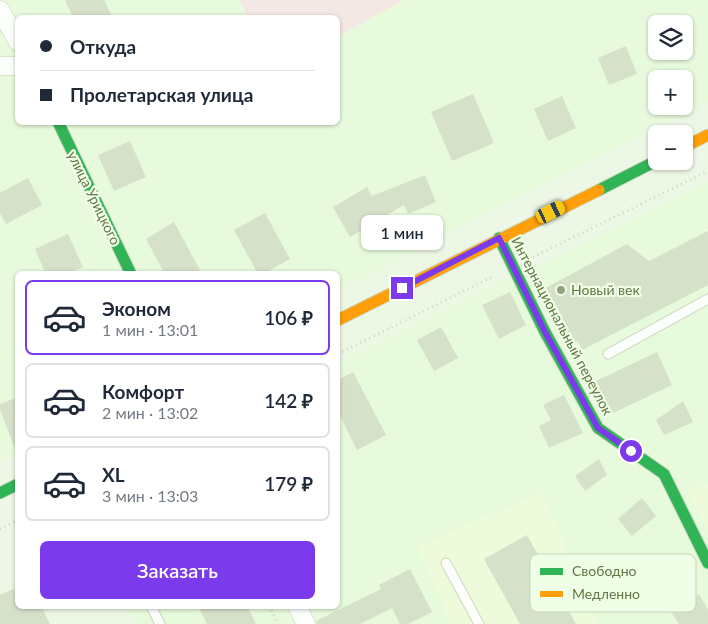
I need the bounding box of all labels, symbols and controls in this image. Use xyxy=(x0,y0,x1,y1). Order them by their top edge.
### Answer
map controls xyxy=(648,15,693,170)
button: layers xyxy=(648,15,693,60)
text: Откуда xyxy=(70,35,136,58)
button: + xyxy=(648,70,693,115)
text: Пролетарская улица xyxy=(70,83,253,106)
button: − xyxy=(648,125,693,170)
street label: улица Урицкого xyxy=(64,148,125,248)
car xyxy=(534,199,567,225)
callout: 1 мин xyxy=(361,216,443,250)
text: 1 мин xyxy=(381,223,423,242)
street label: Интернациональный переулок xyxy=(508,234,617,418)
route end xyxy=(391,277,413,299)
place label: Новый век xyxy=(571,281,640,298)
marker: Новый век xyxy=(555,284,567,296)
icon: car xyxy=(42,295,87,340)
text: Эконом xyxy=(102,297,171,320)
text: 106 ₽ xyxy=(264,306,313,329)
text: 1 мин · 13:01 xyxy=(102,320,198,339)
icon: car xyxy=(42,378,87,423)
text: Комфорт xyxy=(102,380,184,403)
text: 142 ₽ xyxy=(264,389,313,412)
text: 2 мин · 13:02 xyxy=(102,403,198,422)
route start xyxy=(620,440,642,462)
icon: car xyxy=(42,461,87,506)
text: XL xyxy=(102,463,125,486)
text: 179 ₽ xyxy=(264,472,313,495)
text: 3 мин · 13:03 xyxy=(102,486,198,505)
button: Заказать xyxy=(40,541,315,599)
legend xyxy=(530,554,696,612)
text: Свободно xyxy=(572,562,637,579)
text: Медленно xyxy=(572,585,640,602)

